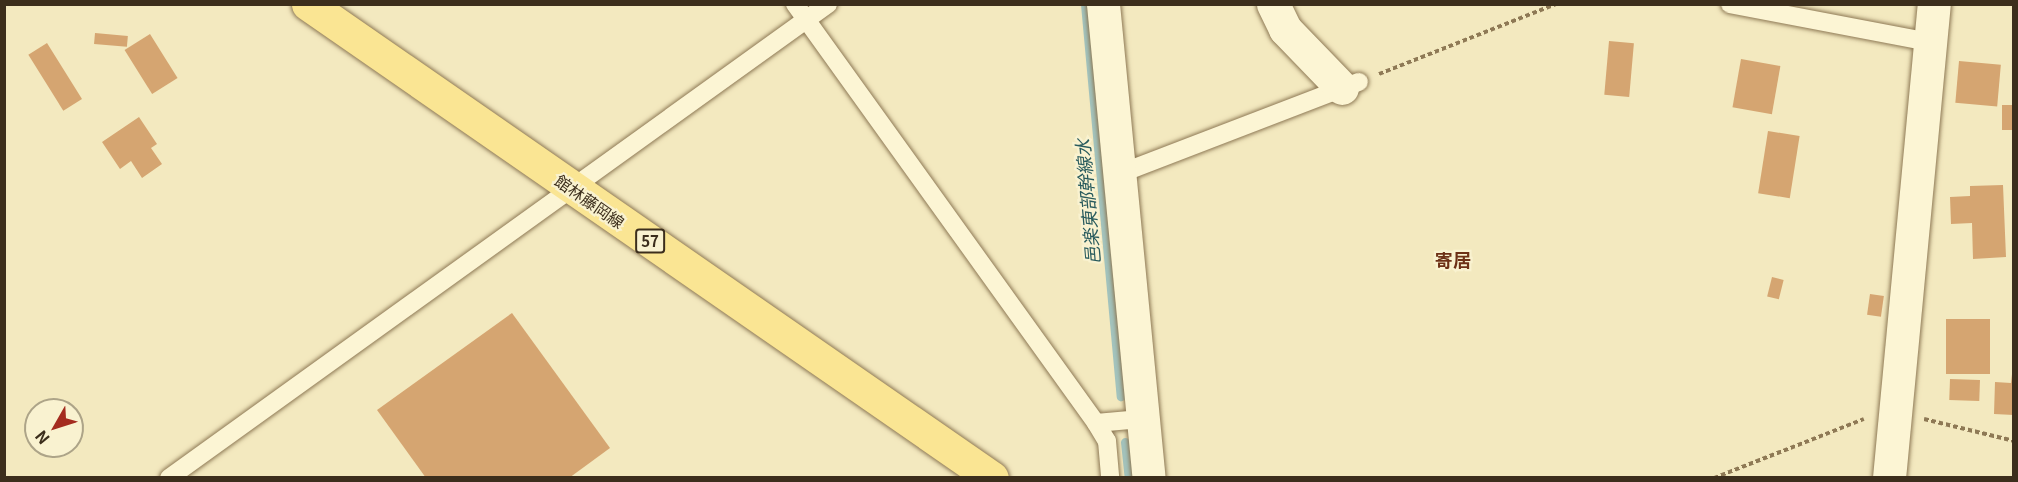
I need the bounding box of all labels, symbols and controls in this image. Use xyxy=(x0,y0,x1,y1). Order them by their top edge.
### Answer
water label: 邑楽東部幹線水 xyxy=(1071,138,1103,266)
street label: 館林藤岡線 xyxy=(552,170,628,232)
road number: 57 xyxy=(635,229,665,253)
district label: 寄居 xyxy=(1435,248,1471,270)
north arrow xyxy=(24,398,84,458)
text: N xyxy=(28,426,55,450)

